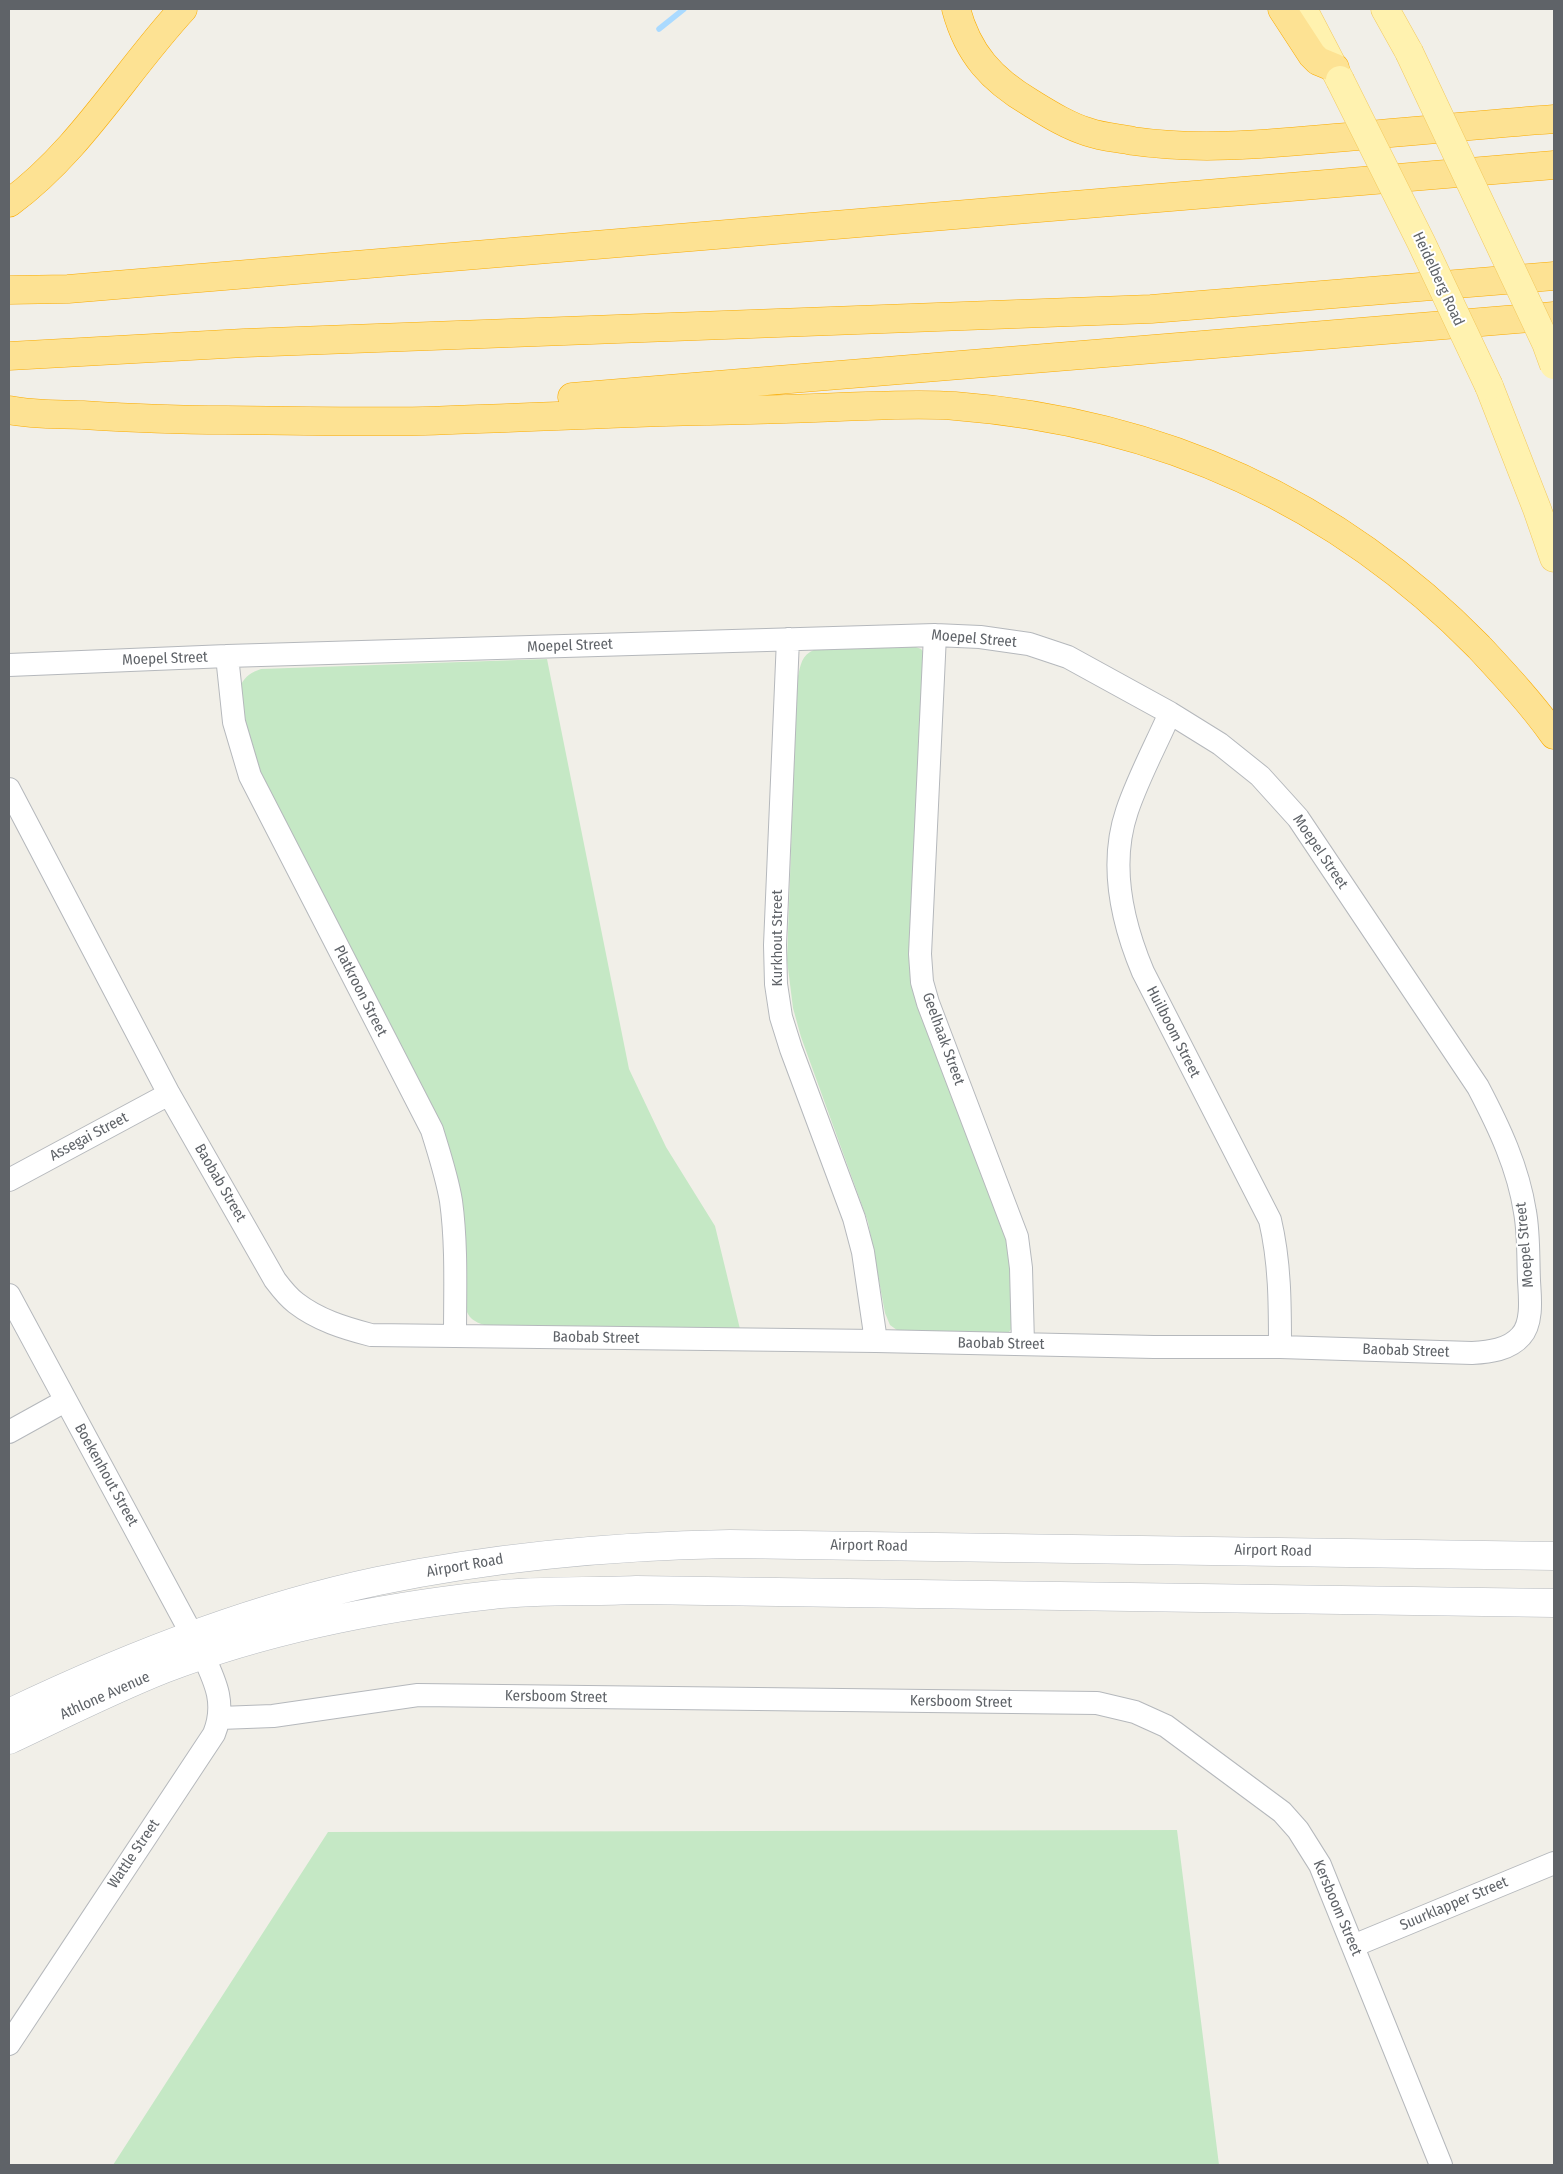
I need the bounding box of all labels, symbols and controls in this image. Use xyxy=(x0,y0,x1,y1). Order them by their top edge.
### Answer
street label: Heidelberg Road xyxy=(1408,229,1468,329)
street label: Moepel Street xyxy=(931,626,1017,652)
street label: Moepel Street xyxy=(527,636,613,656)
street label: Moepel Street xyxy=(122,649,208,669)
street label: Moepel Street xyxy=(1289,811,1351,893)
street label: Kurkhout Street xyxy=(769,890,787,986)
street label: Platkroon Street xyxy=(329,942,391,1040)
street label: Huilboom Street xyxy=(1142,983,1204,1081)
street label: Geelhaak Street xyxy=(918,990,968,1088)
street label: Assegai Street xyxy=(47,1109,131,1165)
street label: Baobab Street xyxy=(190,1141,250,1225)
street label: Moepel Street xyxy=(1512,1202,1538,1288)
street label: Baobab Street xyxy=(552,1328,640,1348)
street label: Baobab Street xyxy=(957,1334,1045,1354)
street label: Baobab Street xyxy=(1362,1340,1450,1362)
street label: Boekenhout Street xyxy=(70,1421,142,1529)
street label: Airport Road xyxy=(830,1536,908,1556)
street label: Airport Road xyxy=(1234,1541,1312,1561)
street label: Airport Road xyxy=(425,1550,505,1582)
street label: Athlone Avenue xyxy=(57,1668,153,1724)
street label: Kersboom Street xyxy=(505,1687,607,1707)
street label: Kersboom Street xyxy=(910,1692,1012,1712)
street label: Wattle Street xyxy=(104,1816,164,1892)
street label: Kersboom Street xyxy=(1309,1857,1365,1959)
street label: Suurklapper Street xyxy=(1397,1873,1511,1935)

